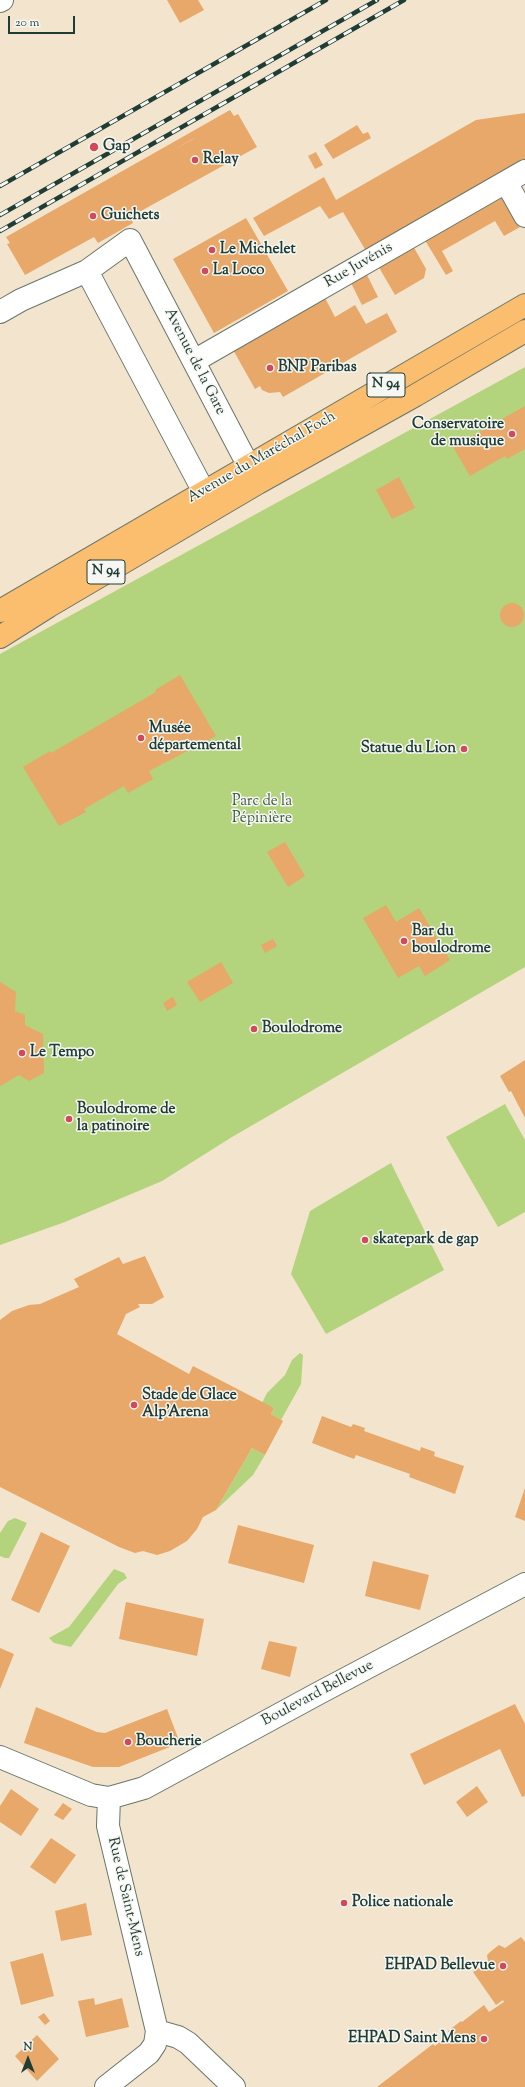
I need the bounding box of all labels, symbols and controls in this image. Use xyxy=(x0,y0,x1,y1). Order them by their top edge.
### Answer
scale bar xyxy=(10,8,77,34)
text: 20 m xyxy=(15,14,39,32)
place label: Gap xyxy=(103,138,130,156)
marker: Gap xyxy=(88,141,100,153)
place label: Relay xyxy=(203,151,239,169)
marker: Relay xyxy=(190,155,200,165)
place label: Guichets xyxy=(101,207,159,225)
marker: Guichets xyxy=(88,211,98,221)
street label: Rue Juvénis xyxy=(322,239,396,293)
place label: Le Michelet xyxy=(220,241,296,259)
marker: Le Michelet xyxy=(207,245,217,255)
place label: La Loco xyxy=(213,262,264,280)
marker: La Loco xyxy=(200,266,210,276)
street label: Avenue de la Gare xyxy=(159,305,229,419)
place label: BNP Paribas xyxy=(278,359,357,377)
marker: BNP Paribas xyxy=(265,363,275,373)
road number: N 94 xyxy=(367,373,405,397)
street label: Avenue du Maréchal Foch xyxy=(185,408,339,508)
place label: Conservatoire de musique xyxy=(412,416,504,451)
marker: Conservatoire de musique xyxy=(507,429,517,439)
road number: N 94 xyxy=(87,560,125,584)
place label: Musée départemental xyxy=(149,720,241,755)
marker: Musée départemental xyxy=(136,733,146,743)
place label: Statue du Lion xyxy=(361,740,456,758)
marker: Statue du Lion xyxy=(459,744,469,754)
park label: Parc de la Pépinière xyxy=(232,793,292,828)
place label: Bar du boulodrome xyxy=(412,923,491,958)
marker: Bar du boulodrome xyxy=(399,936,409,946)
place label: Boulodrome xyxy=(262,1020,342,1038)
marker: Boulodrome xyxy=(249,1024,259,1034)
place label: Le Tempo xyxy=(30,1044,94,1062)
marker: Le Tempo xyxy=(17,1048,27,1058)
place label: Boulodrome de la patinoire xyxy=(77,1101,175,1136)
marker: Boulodrome de la patinoire xyxy=(64,1114,74,1124)
place label: skatepark de gap xyxy=(373,1231,479,1249)
marker: skatepark de gap xyxy=(360,1235,370,1245)
place label: Stade de Glace Alp'Arena xyxy=(142,1387,237,1422)
marker: Stade de Glace Alp'Arena xyxy=(129,1400,139,1410)
street label: Boulevard Bellevue xyxy=(259,1657,377,1731)
place label: Boucherie xyxy=(136,1733,201,1751)
marker: Boucherie xyxy=(123,1737,133,1747)
street label: Rue de Saint-Mens xyxy=(103,1836,147,1958)
place label: Police nationale xyxy=(352,1894,453,1912)
marker: Police nationale xyxy=(339,1898,349,1908)
place label: EHPAD Bellevue xyxy=(385,1957,495,1975)
marker: EHPAD Bellevue xyxy=(498,1961,508,1971)
place label: EHPAD Saint Mens xyxy=(348,2030,476,2048)
marker: EHPAD Saint Mens xyxy=(479,2034,489,2044)
north arrow xyxy=(8,2039,48,2079)
text: N xyxy=(24,2039,32,2055)

